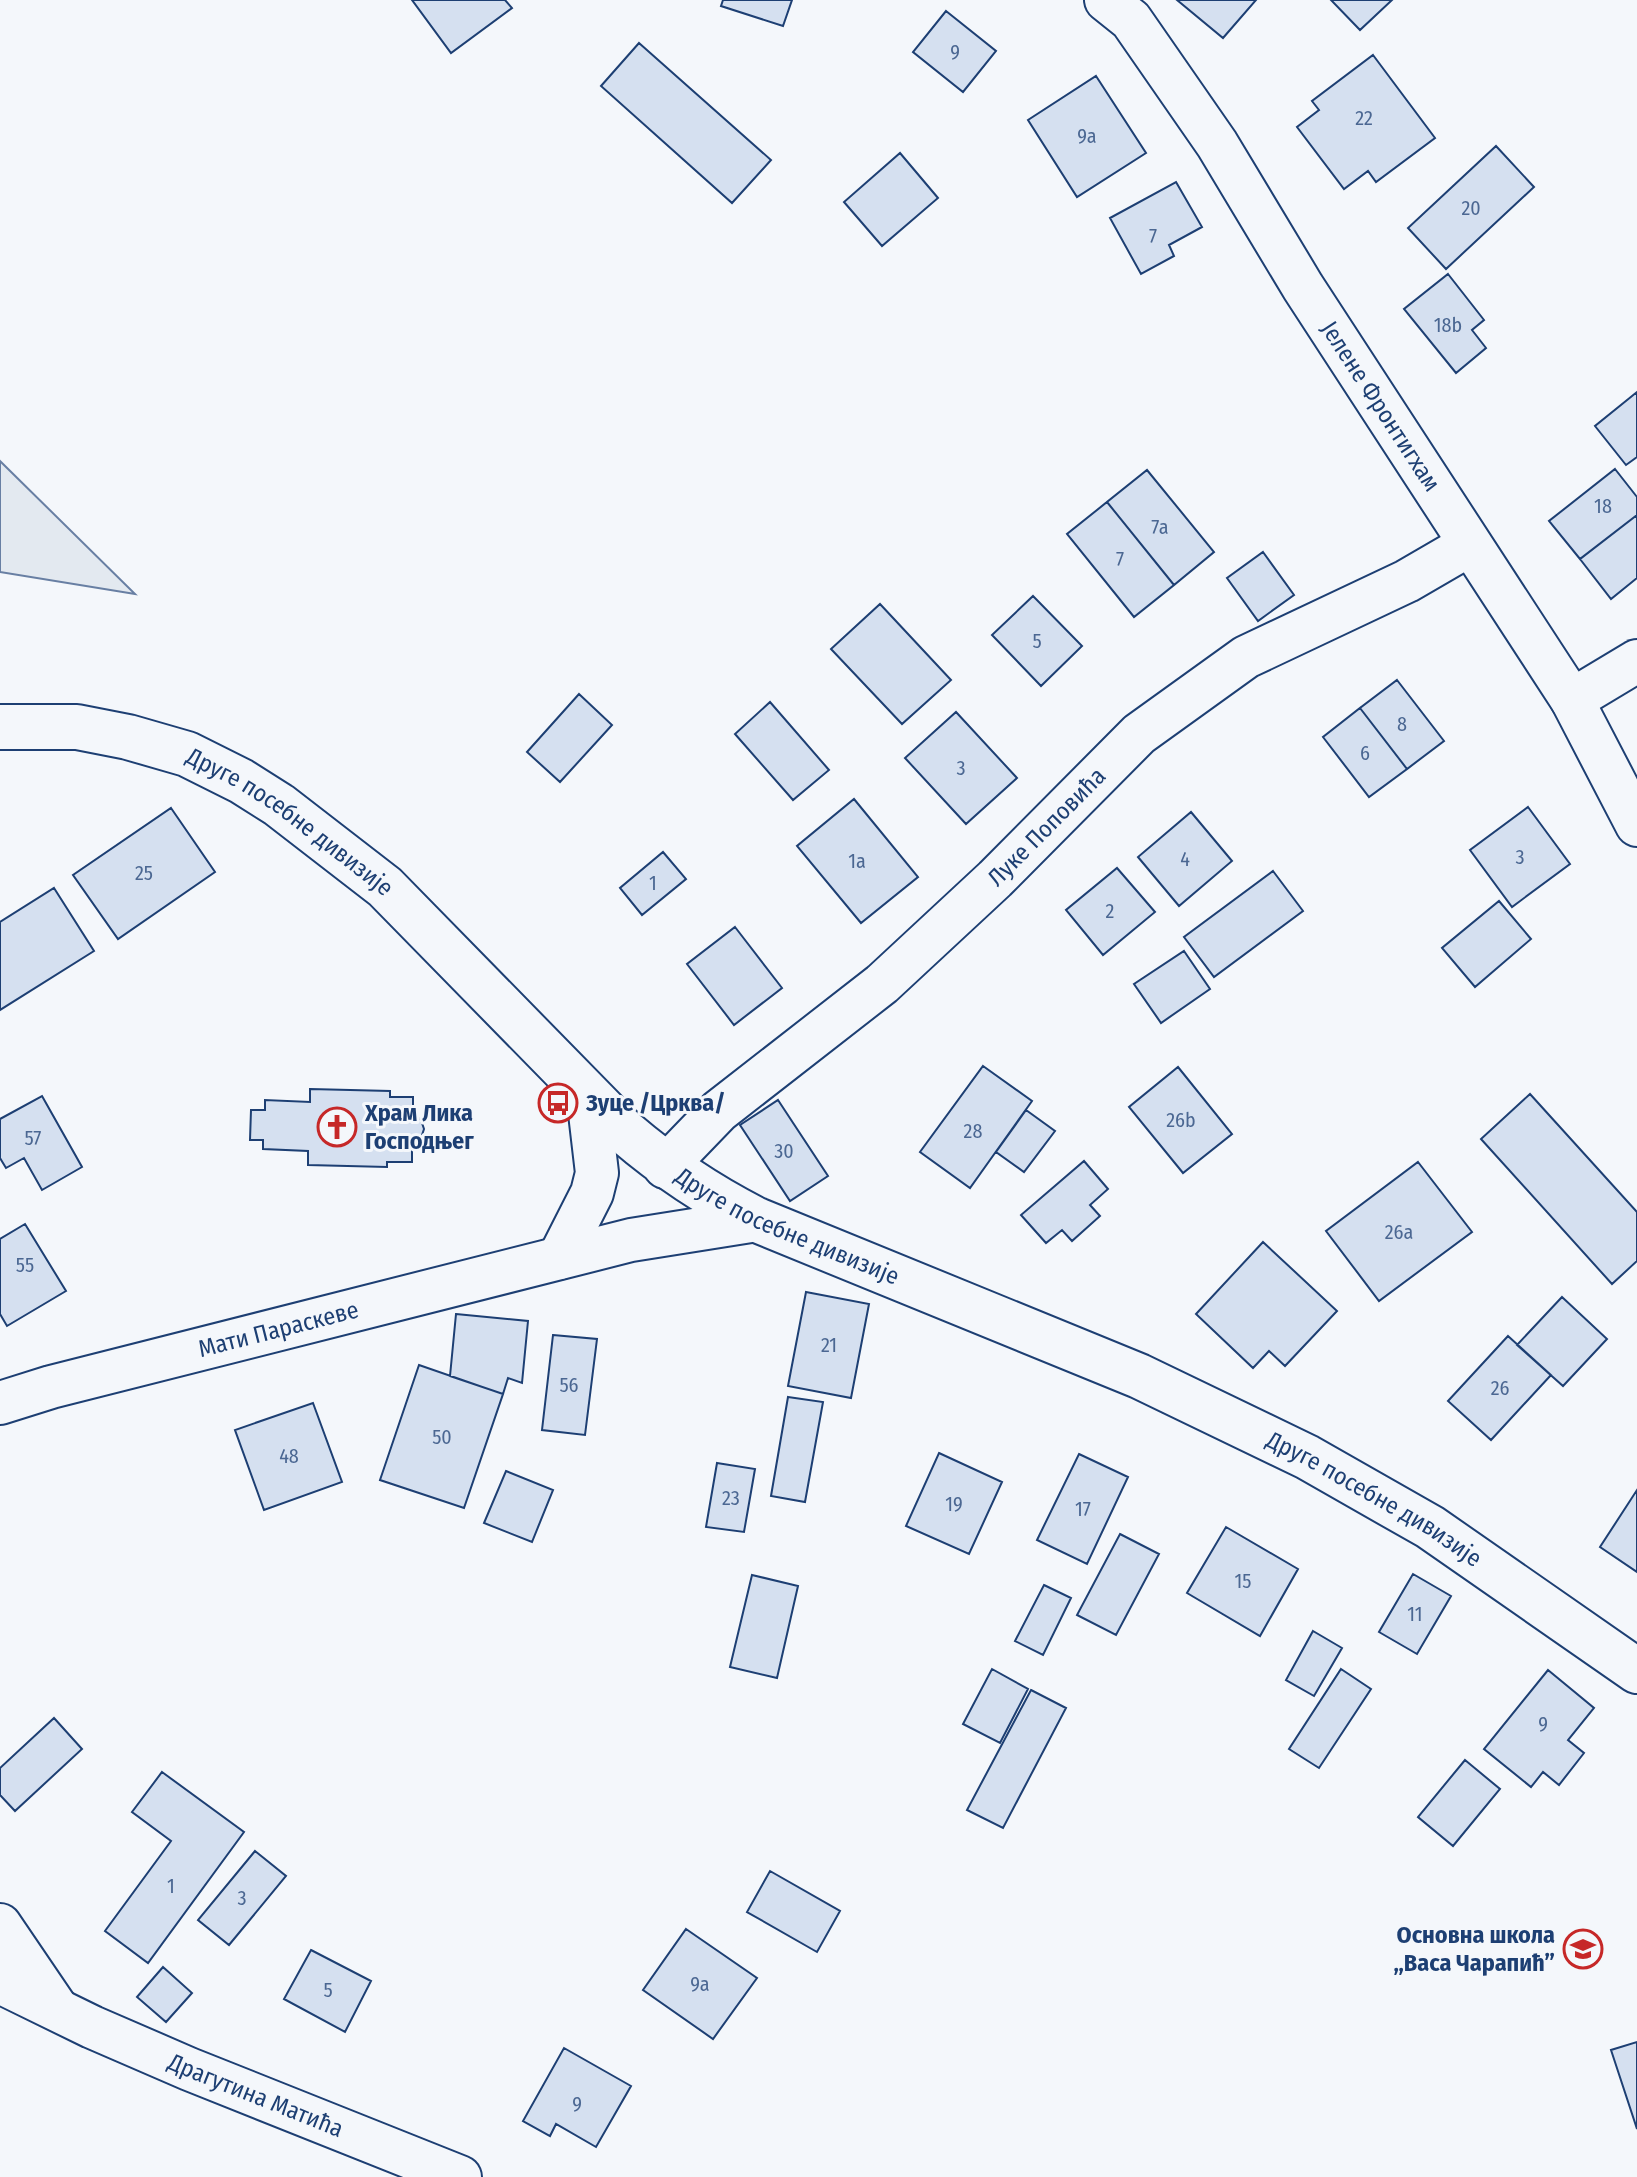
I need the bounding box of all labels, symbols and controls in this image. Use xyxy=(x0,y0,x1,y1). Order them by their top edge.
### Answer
house number: 9 xyxy=(950,40,960,64)
house number: 22 xyxy=(1355,106,1373,130)
house number: 9a xyxy=(1077,124,1097,148)
house number: 20 xyxy=(1461,196,1481,220)
house number: 7 xyxy=(1149,224,1157,248)
house number: 18b xyxy=(1434,313,1462,337)
street label: Јелене Фронтигхам xyxy=(1315,316,1446,496)
house number: 18 xyxy=(1594,494,1612,518)
house number: 7a xyxy=(1151,515,1169,539)
house number: 7 xyxy=(1116,547,1124,571)
house number: 5 xyxy=(1032,629,1042,653)
house number: 8 xyxy=(1397,712,1407,736)
house number: 6 xyxy=(1360,741,1370,765)
street label: Друге посебне дивизије xyxy=(181,742,399,901)
house number: 3 xyxy=(956,756,966,780)
street label: Луке Поповића xyxy=(982,762,1111,892)
house number: 3 xyxy=(1515,845,1525,869)
house number: 4 xyxy=(1180,847,1190,871)
house number: 1a xyxy=(848,849,866,873)
house number: 25 xyxy=(135,861,153,885)
house number: 1 xyxy=(649,871,657,895)
house number: 2 xyxy=(1106,899,1115,923)
bus stop icon: Зуце /Црква/ xyxy=(537,1082,579,1124)
place label: Зуце /Црква/ xyxy=(585,1089,725,1117)
place label: Храм Лика Господњег xyxy=(364,1099,474,1155)
church icon: Храм Лика Господњег xyxy=(316,1106,358,1148)
house number: 26b xyxy=(1166,1108,1196,1132)
house number: 28 xyxy=(964,1119,982,1143)
house number: 57 xyxy=(25,1126,41,1150)
house number: 30 xyxy=(774,1139,794,1163)
street label: Друге посебне дивизије xyxy=(669,1161,903,1291)
house number: 26a xyxy=(1385,1220,1413,1244)
house number: 55 xyxy=(16,1253,34,1277)
street label: Мати Параскеве xyxy=(195,1296,361,1363)
house number: 21 xyxy=(821,1333,837,1357)
house number: 56 xyxy=(559,1373,579,1397)
house number: 26 xyxy=(1491,1376,1509,1400)
house number: 50 xyxy=(432,1425,452,1449)
street label: Друге посебне дивизије xyxy=(1261,1425,1487,1573)
house number: 48 xyxy=(279,1444,299,1468)
house number: 23 xyxy=(722,1486,740,1510)
house number: 19 xyxy=(945,1492,963,1516)
house number: 17 xyxy=(1075,1497,1091,1521)
house number: 15 xyxy=(1235,1569,1251,1593)
house number: 11 xyxy=(1407,1602,1423,1626)
house number: 9 xyxy=(1538,1712,1548,1736)
house number: 1 xyxy=(167,1874,175,1898)
house number: 3 xyxy=(237,1886,247,1910)
place label: Основна школа „Васа Чарапић” xyxy=(1393,1921,1555,1977)
school or university icon: Основна школа „Васа Чарапић” xyxy=(1562,1928,1604,1970)
house number: 9a xyxy=(690,1972,710,1996)
house number: 5 xyxy=(323,1978,333,2002)
street label: Драгутина Матића xyxy=(163,2047,347,2143)
house number: 9 xyxy=(572,2092,582,2116)

